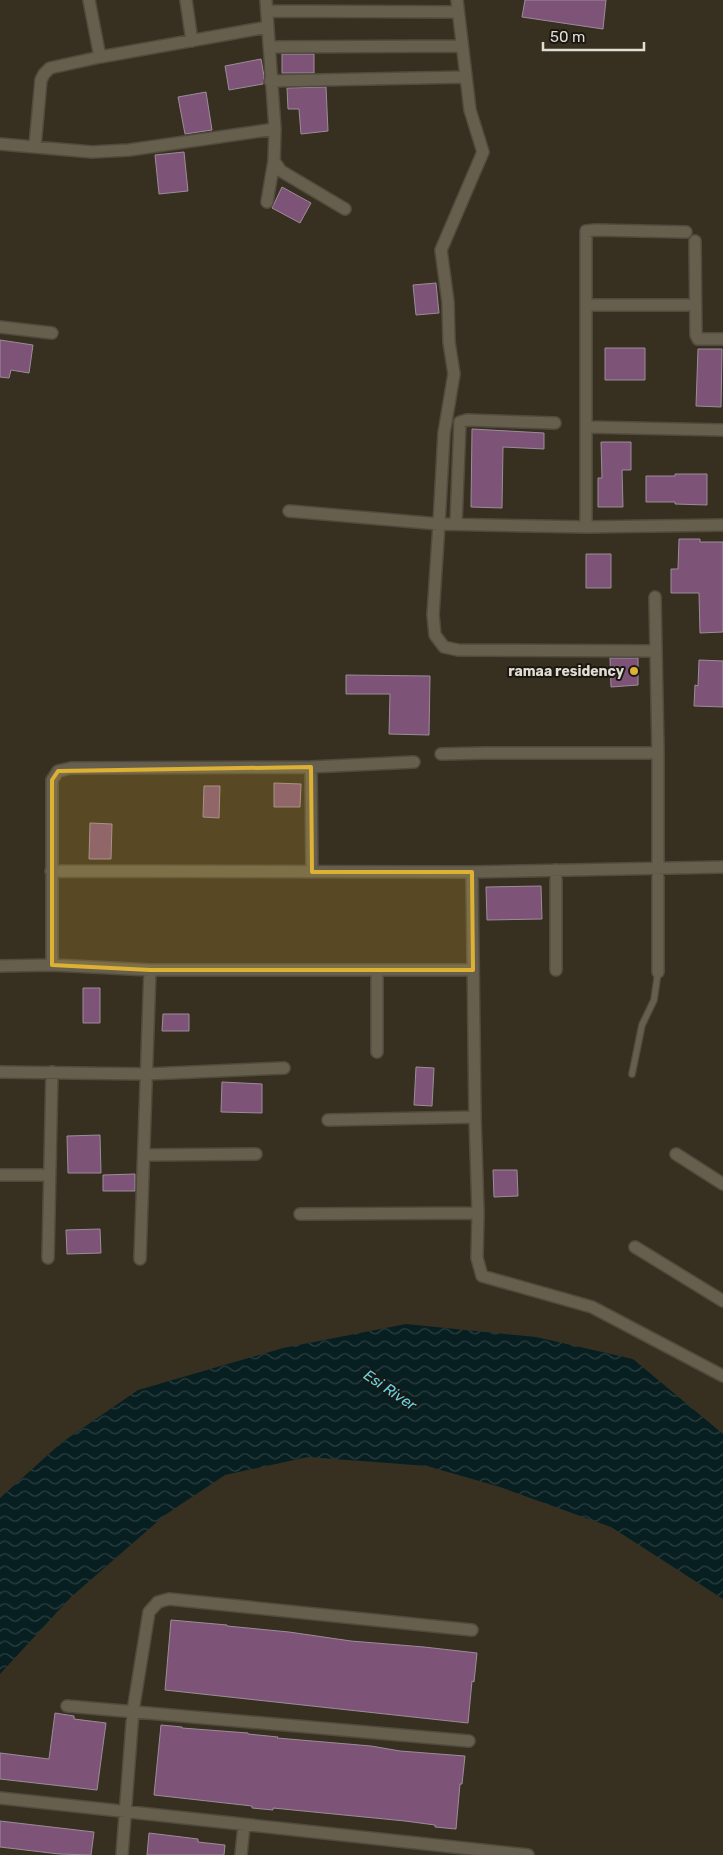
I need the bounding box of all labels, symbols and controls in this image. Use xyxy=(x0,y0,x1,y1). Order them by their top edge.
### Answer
scale bar xyxy=(543,20,644,52)
text: 50 m xyxy=(550,28,585,46)
place label: ramaa residency xyxy=(508,663,625,680)
marker: ramaa residency xyxy=(628,665,640,677)
water label: Esi River xyxy=(360,1366,421,1415)

